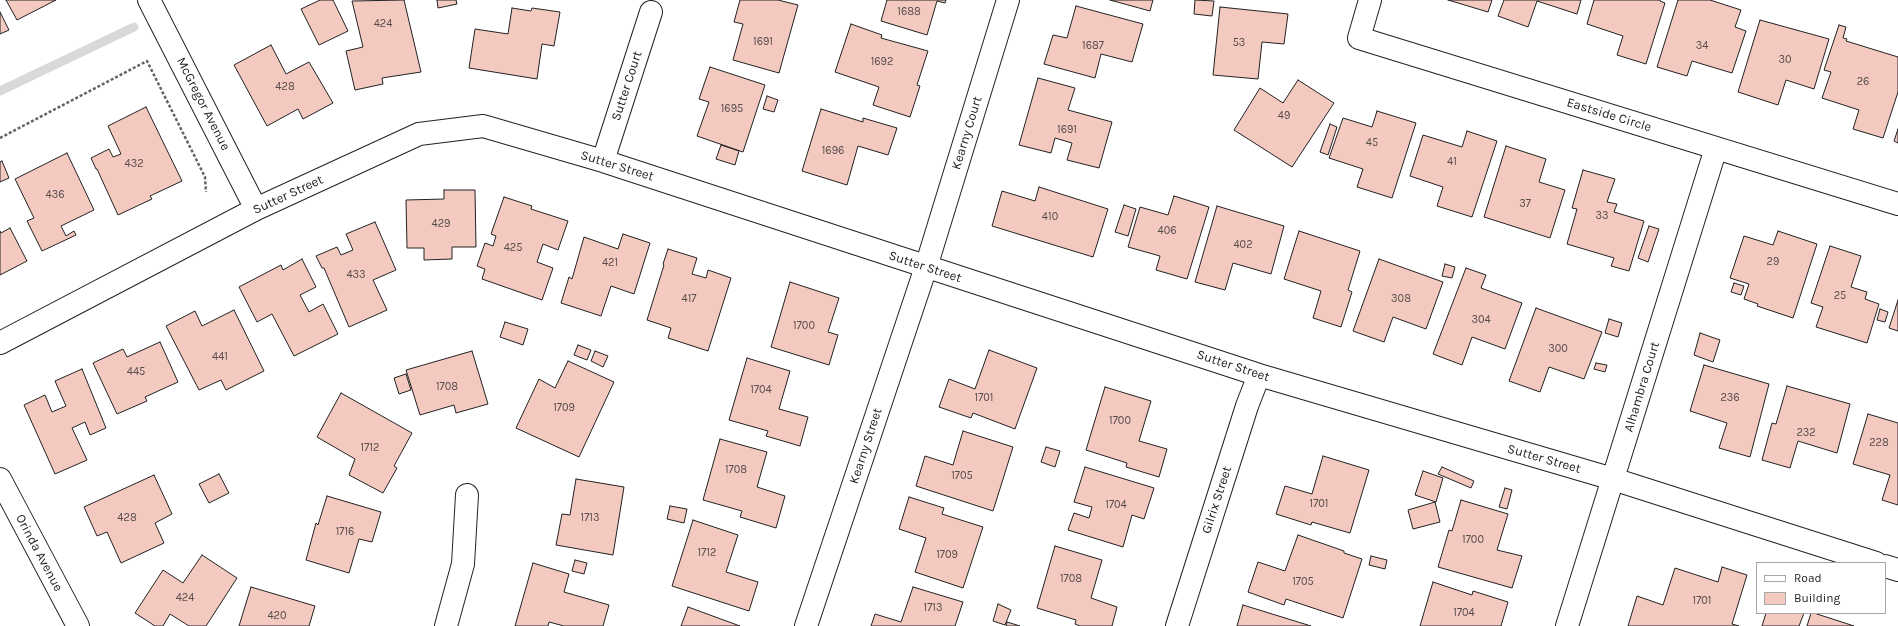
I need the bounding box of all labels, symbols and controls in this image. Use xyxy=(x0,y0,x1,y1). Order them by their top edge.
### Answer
house number: 1688 xyxy=(897,5,921,19)
house number: 424 xyxy=(374,17,392,31)
house number: 1691 xyxy=(753,35,773,49)
house number: 53 xyxy=(1233,36,1245,50)
house number: 1687 xyxy=(1082,39,1104,53)
house number: 34 xyxy=(1696,39,1708,53)
street label: Sutter Court xyxy=(608,49,646,123)
house number: 30 xyxy=(1778,53,1792,67)
street label: McGregor Avenue xyxy=(173,55,233,153)
house number: 1692 xyxy=(871,55,893,69)
house number: 26 xyxy=(1857,75,1869,89)
house number: 428 xyxy=(275,80,295,94)
street label: Kearny Court xyxy=(948,94,986,172)
street label: Eastside Circle xyxy=(1565,95,1653,135)
house number: 1695 xyxy=(721,102,743,116)
house number: 49 xyxy=(1278,109,1290,123)
house number: 1691 xyxy=(1057,123,1077,137)
house number: 45 xyxy=(1366,136,1378,150)
house number: 1696 xyxy=(822,144,844,158)
street label: Sutter Street xyxy=(579,147,655,185)
house number: 41 xyxy=(1447,155,1457,169)
house number: 432 xyxy=(124,157,144,171)
street label: Sutter Street xyxy=(250,172,326,218)
house number: 436 xyxy=(46,188,64,202)
house number: 37 xyxy=(1519,197,1531,211)
house number: 33 xyxy=(1596,209,1608,223)
house number: 410 xyxy=(1042,210,1058,224)
house number: 429 xyxy=(432,217,450,231)
house number: 406 xyxy=(1158,224,1176,238)
house number: 402 xyxy=(1233,238,1253,252)
house number: 425 xyxy=(504,241,522,255)
street label: Sutter Street xyxy=(887,248,963,286)
house number: 29 xyxy=(1767,255,1779,269)
house number: 421 xyxy=(602,256,618,270)
house number: 433 xyxy=(346,268,366,282)
house number: 25 xyxy=(1834,289,1846,303)
house number: 417 xyxy=(682,292,696,306)
house number: 308 xyxy=(1391,292,1411,306)
house number: 304 xyxy=(1471,313,1491,327)
house number: 1700 xyxy=(793,319,815,333)
street label: Alhambra Court xyxy=(1621,340,1663,434)
house number: 300 xyxy=(1548,342,1568,356)
street label: Sutter Street xyxy=(1195,347,1271,385)
house number: 441 xyxy=(212,350,228,364)
house number: 445 xyxy=(127,365,145,379)
house number: 1708 xyxy=(436,380,458,394)
house number: 1704 xyxy=(750,383,772,397)
house number: 1701 xyxy=(975,391,993,405)
house number: 236 xyxy=(1720,391,1740,405)
house number: 1709 xyxy=(553,401,575,415)
street label: Kearny Street xyxy=(846,406,886,486)
house number: 1700 xyxy=(1109,414,1131,428)
house number: 232 xyxy=(1796,426,1816,440)
house number: 228 xyxy=(1869,436,1889,450)
house number: 1712 xyxy=(361,441,379,455)
street label: Sutter Street xyxy=(1505,441,1583,477)
house number: 1708 xyxy=(725,463,747,477)
street label: Gilrix Street xyxy=(1199,464,1235,536)
house number: 1705 xyxy=(951,469,973,483)
house number: 1701 xyxy=(1310,497,1328,511)
house number: 1704 xyxy=(1105,498,1127,512)
house number: 428 xyxy=(117,511,137,525)
house number: 1713 xyxy=(581,511,599,525)
street label: Orinda Avenue xyxy=(12,512,66,594)
house number: 1716 xyxy=(336,525,354,539)
house number: 1700 xyxy=(1462,533,1484,547)
house number: 1712 xyxy=(698,546,716,560)
house number: 1709 xyxy=(936,548,958,562)
legend xyxy=(1756,562,1886,614)
text: Road xyxy=(1794,571,1822,585)
house number: 1708 xyxy=(1060,572,1082,586)
house number: 1705 xyxy=(1292,575,1314,589)
house number: 424 xyxy=(176,591,194,605)
text: Building xyxy=(1794,591,1840,605)
house number: 1701 xyxy=(1693,594,1711,608)
house number: 1713 xyxy=(924,601,942,615)
house number: 1704 xyxy=(1453,606,1475,620)
house number: 420 xyxy=(267,609,287,623)

